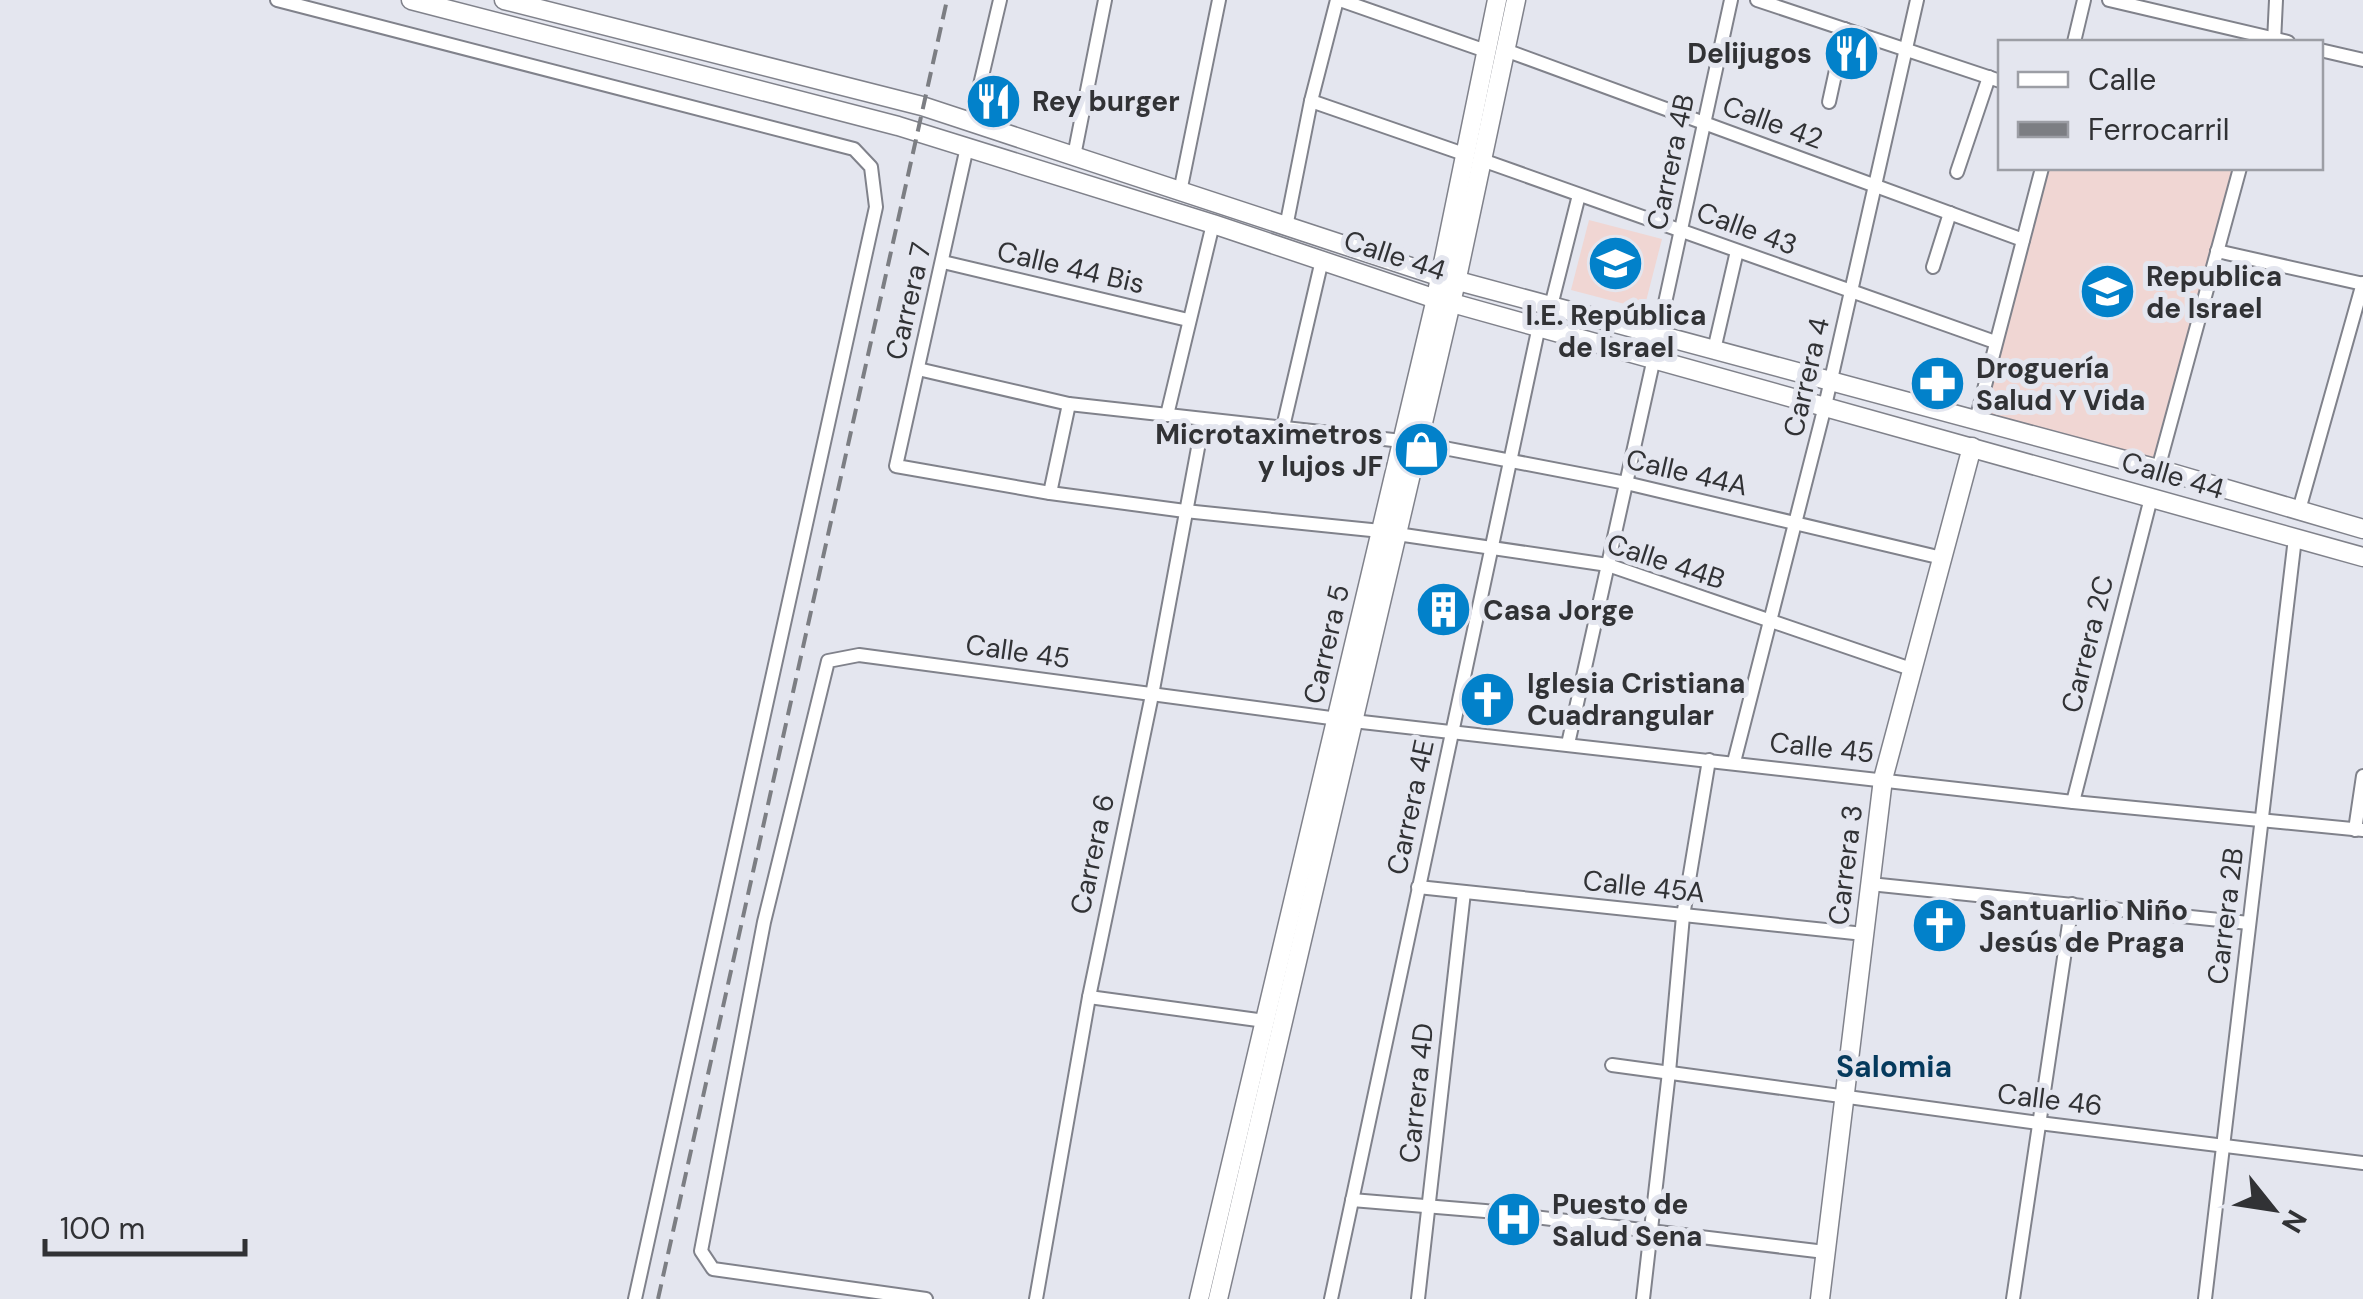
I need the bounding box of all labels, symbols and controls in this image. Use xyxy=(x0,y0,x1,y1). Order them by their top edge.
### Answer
restaurant icon: Delijugos xyxy=(1821,23,1881,83)
place label: Delijugos xyxy=(1687,35,1812,72)
legend xyxy=(1998,40,2323,170)
text: Calle xyxy=(2088,60,2156,99)
restaurant icon: Rey burger xyxy=(963,71,1023,131)
place label: Rey burger xyxy=(1032,83,1180,120)
street label: Calle 42 xyxy=(1718,87,1828,158)
street label: Carrera 4B xyxy=(1638,91,1703,234)
text: Ferrocarril xyxy=(2088,110,2229,149)
street label: Calle 43 xyxy=(1691,193,1802,264)
street label: Calle 44 xyxy=(1339,222,1451,289)
street label: Calle 44 Bis xyxy=(994,233,1148,302)
school or university icon: I.E. República de Israel xyxy=(1586,234,1646,294)
street label: Carrera 7 xyxy=(877,239,940,363)
place label: Republica de Israel xyxy=(2146,258,2282,327)
school or university icon: Republica de Israel xyxy=(2077,262,2137,322)
place label: I.E. República de Israel xyxy=(1526,297,1706,366)
street label: Carrera 4 xyxy=(1775,314,1838,440)
place label: Droguería Salud Y Vida xyxy=(1976,350,2146,419)
pharmacy icon: Droguería Salud Y Vida xyxy=(1907,354,1967,414)
place label: Microtaximetros y lujos JF xyxy=(1155,416,1383,485)
shop icon: Microtaximetros y lujos JF xyxy=(1392,420,1452,480)
street label: Calle 44A xyxy=(1622,441,1751,504)
street label: Calle 44 xyxy=(2117,443,2228,508)
street label: Calle 44B xyxy=(1602,525,1730,598)
street label: Carrera 2C xyxy=(2053,572,2122,717)
building icon: Casa Jorge xyxy=(1414,580,1474,640)
street label: Carrera 5 xyxy=(1295,581,1358,707)
place label: Casa Jorge xyxy=(1483,592,1634,629)
street label: Calle 45 xyxy=(963,626,1073,677)
place label: Iglesia Cristiana Cuadrangular xyxy=(1527,665,1745,734)
church icon: Iglesia Cristiana Cuadrangular xyxy=(1458,669,1518,729)
street label: Calle 45 xyxy=(1768,724,1876,771)
street label: Carrera 4E xyxy=(1378,736,1443,878)
street label: Carrera 6 xyxy=(1062,791,1123,918)
street label: Carrera 3 xyxy=(1820,803,1871,927)
street label: Carrera 2B xyxy=(2199,846,2252,987)
street label: Calle 45A xyxy=(1581,862,1707,911)
place label: Santuarlio Niño Jesús de Praga xyxy=(1979,892,2188,961)
church icon: Santuarlio Niño Jesús de Praga xyxy=(1910,896,1970,956)
street label: Carrera 4D xyxy=(1391,1021,1442,1165)
district label: Salomia xyxy=(1836,1047,1952,1086)
street label: Calle 46 xyxy=(1995,1075,2105,1124)
north arrow xyxy=(2223,1159,2323,1259)
place label: Puesto de Salud Sena xyxy=(1552,1186,1702,1255)
hospital icon: Puesto de Salud Sena xyxy=(1483,1190,1543,1250)
scale bar xyxy=(45,1194,245,1256)
text: N xyxy=(2273,1203,2315,1239)
text: 100 m xyxy=(60,1209,145,1248)

